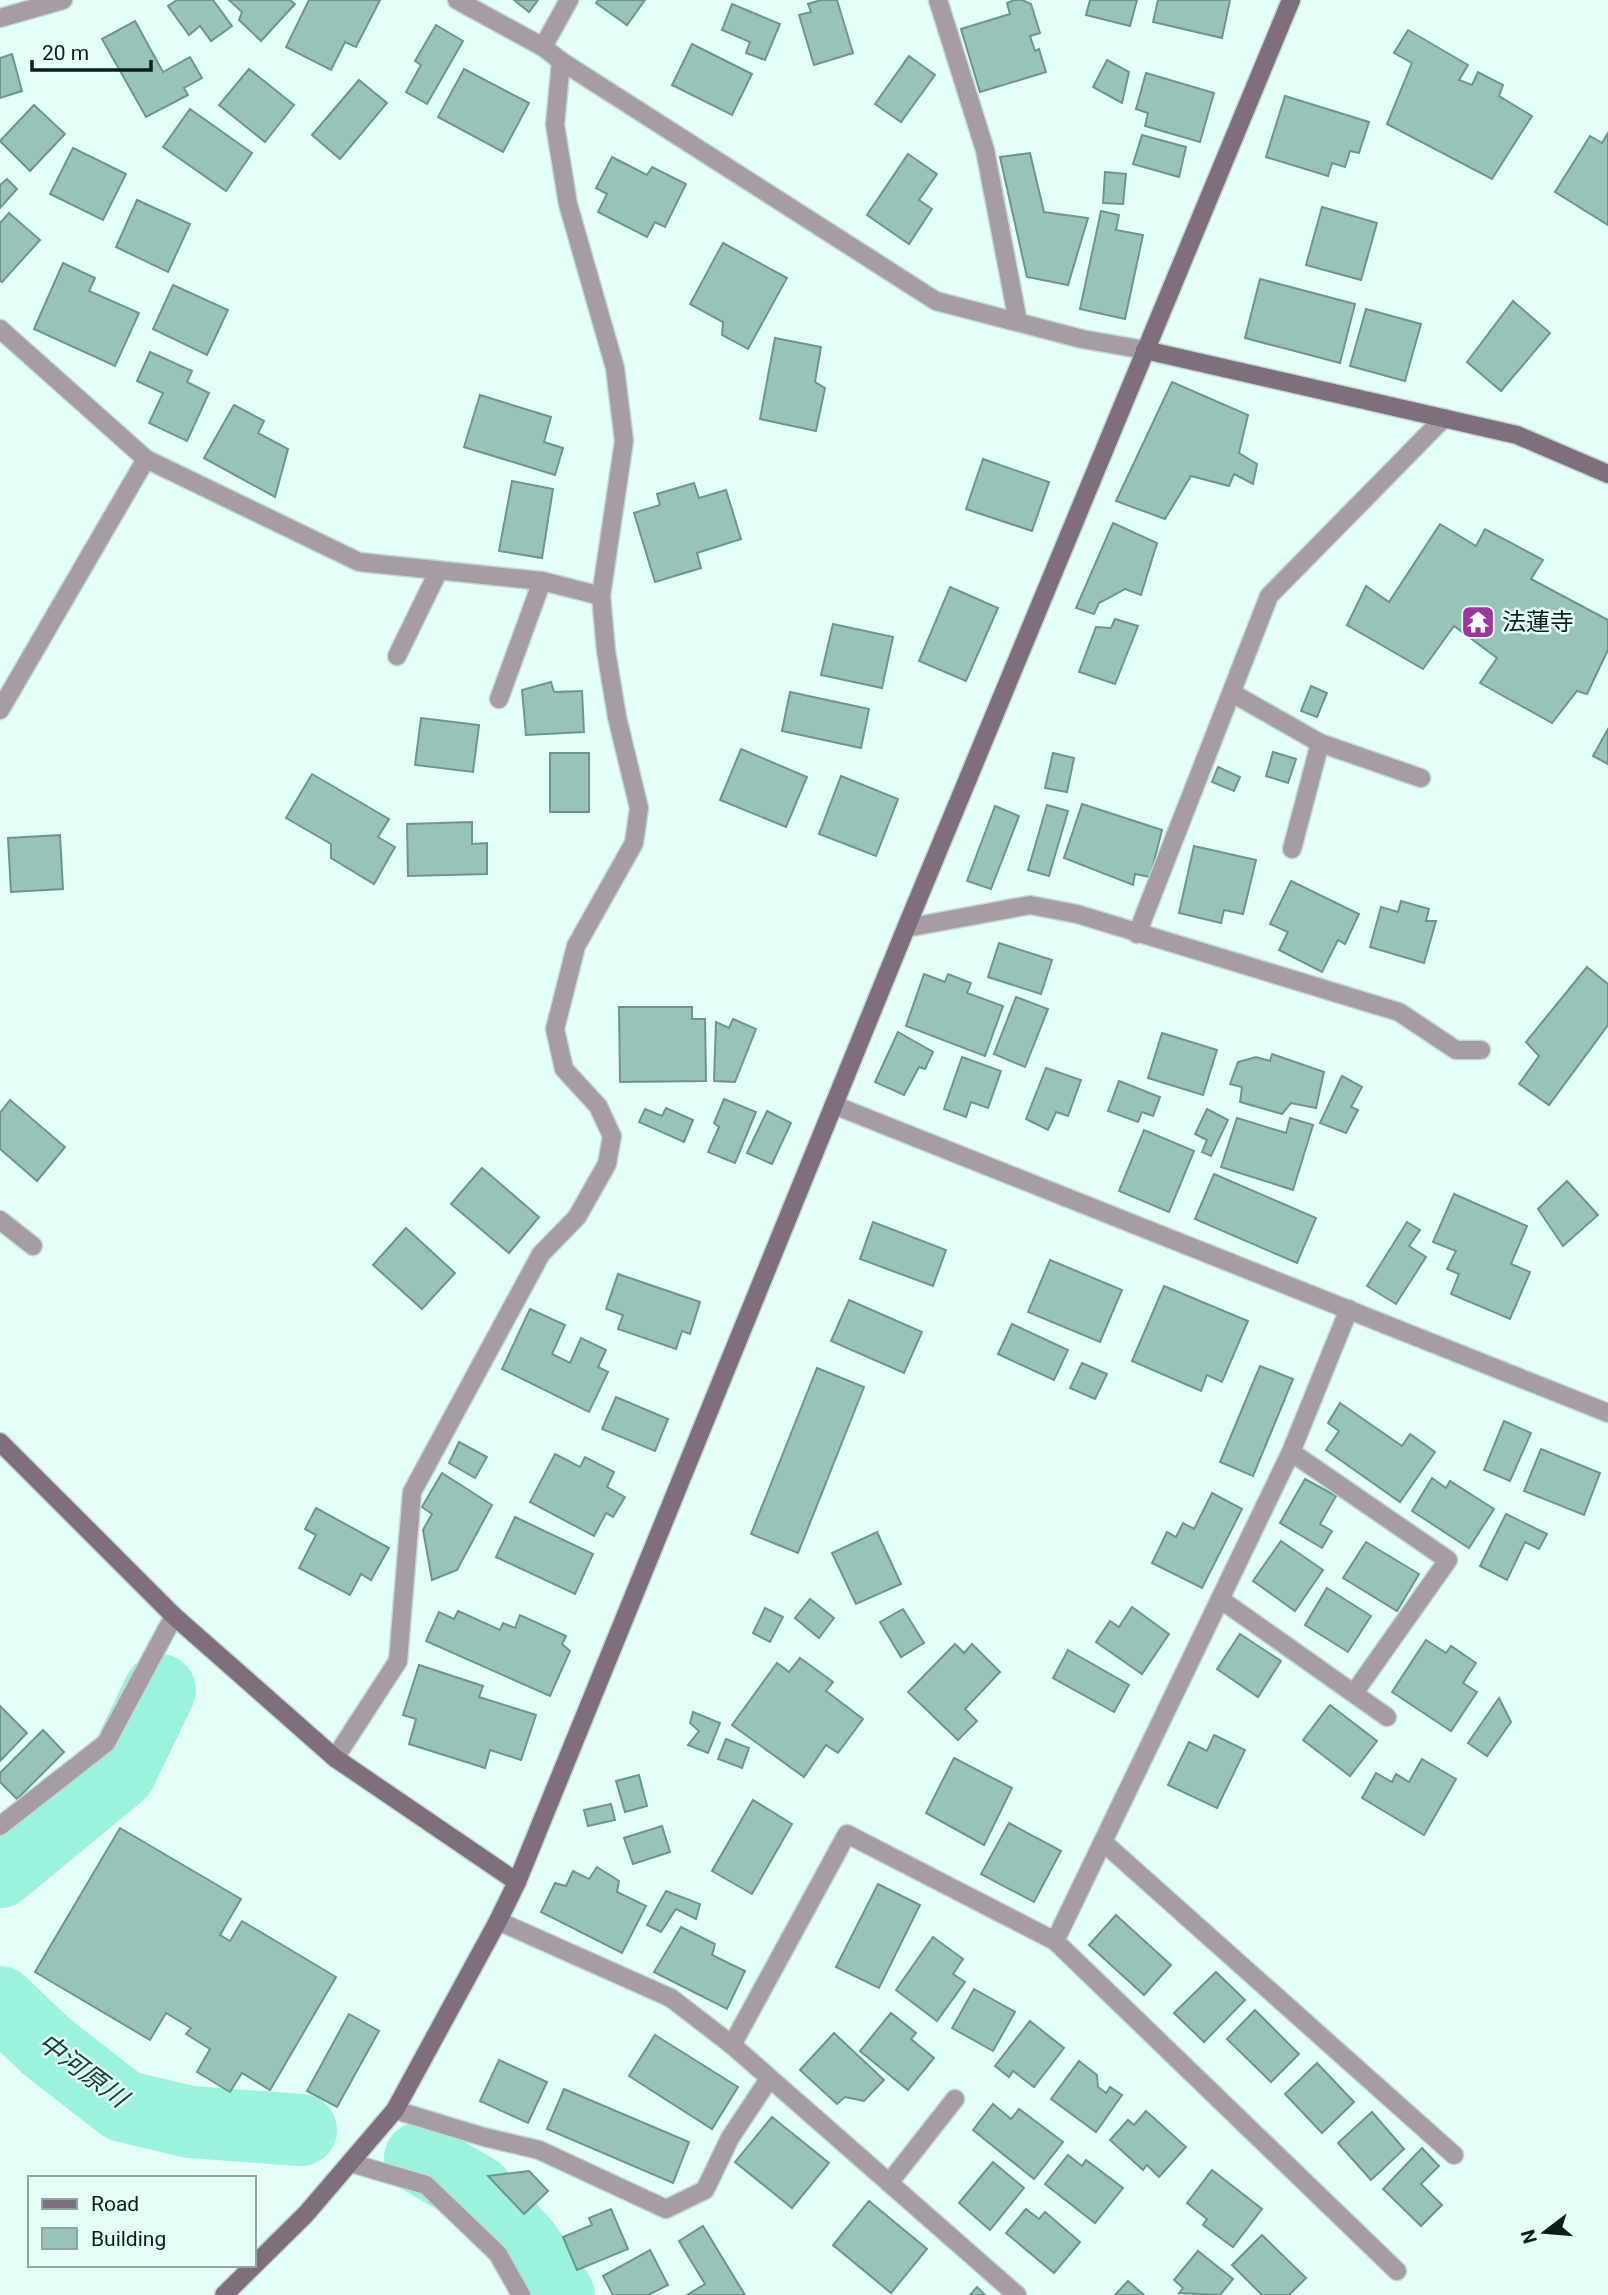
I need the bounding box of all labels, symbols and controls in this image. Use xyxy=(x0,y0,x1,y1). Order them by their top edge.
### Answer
scale bar xyxy=(32,28,150,72)
text: 20 m xyxy=(42,41,89,65)
temple icon: 法蓮寺 xyxy=(1459,603,1497,641)
place label: 法蓮寺 xyxy=(1502,608,1574,636)
water label: 中河原川 xyxy=(32,2027,136,2115)
legend xyxy=(28,2176,256,2267)
text: Road xyxy=(91,2192,139,2216)
north arrow xyxy=(1510,2197,1580,2267)
text: Building xyxy=(91,2227,166,2251)
text: N xyxy=(1516,2227,1542,2246)

